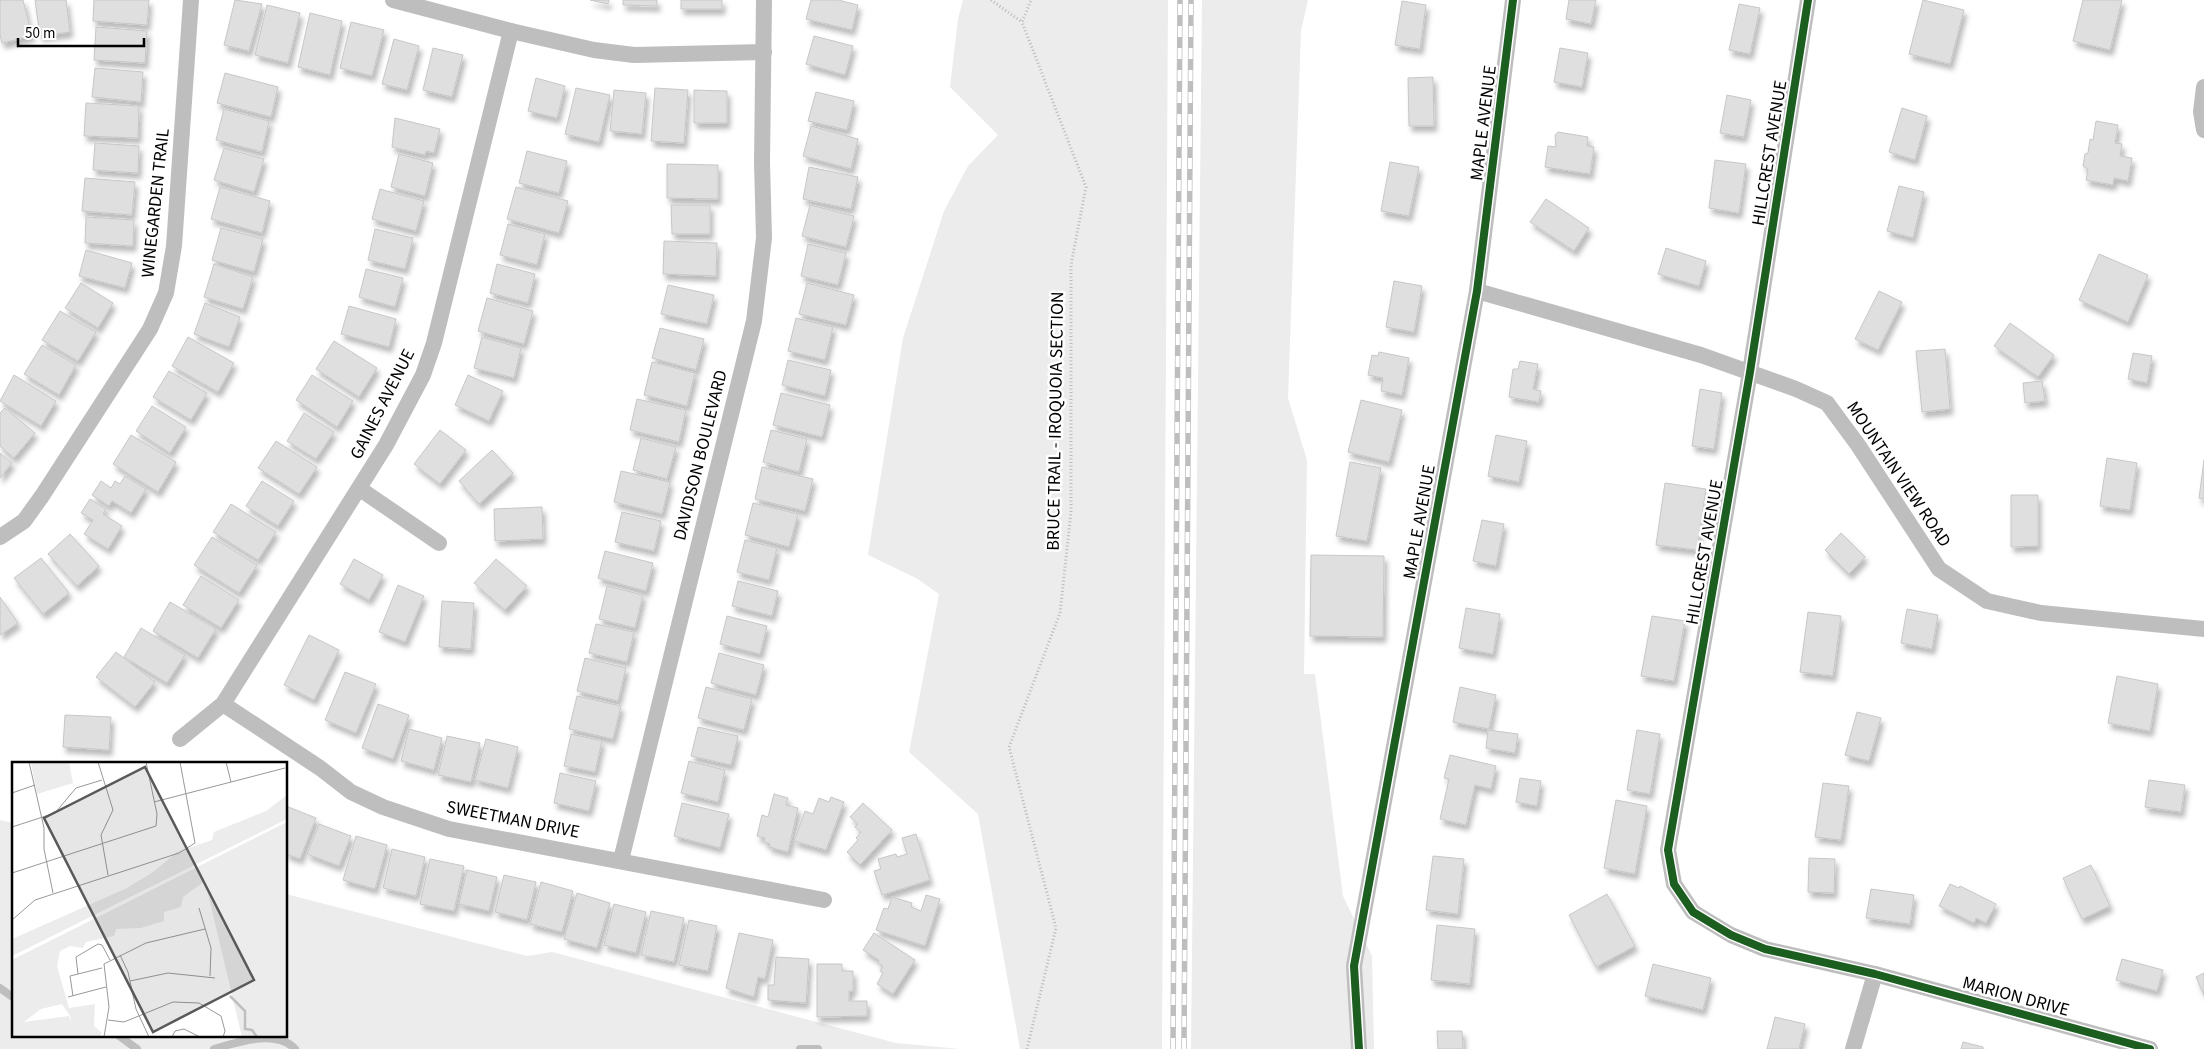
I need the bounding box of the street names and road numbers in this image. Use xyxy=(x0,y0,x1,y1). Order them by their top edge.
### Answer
street label: MAPLE AVENUE xyxy=(1464,64,1503,182)
street label: HILLCREST AVENUE xyxy=(1746,79,1793,228)
street label: WINEGARDEN TRAIL xyxy=(135,127,176,279)
street label: BRUCE TRAIL - IROQUOIA SECTION xyxy=(1041,291,1070,551)
street label: GAINES AVENUE xyxy=(344,345,421,464)
street label: DAVIDSON BOULEVARD xyxy=(667,367,734,543)
street label: MOUNTAIN VIEW ROAD xyxy=(1840,396,1957,552)
street label: MAPLE AVENUE xyxy=(1397,463,1442,581)
street label: HILLCREST AVENUE xyxy=(1679,478,1730,627)
street label: SWEETMAN DRIVE xyxy=(444,794,582,845)
street label: MARION DRIVE xyxy=(1960,970,2072,1023)

